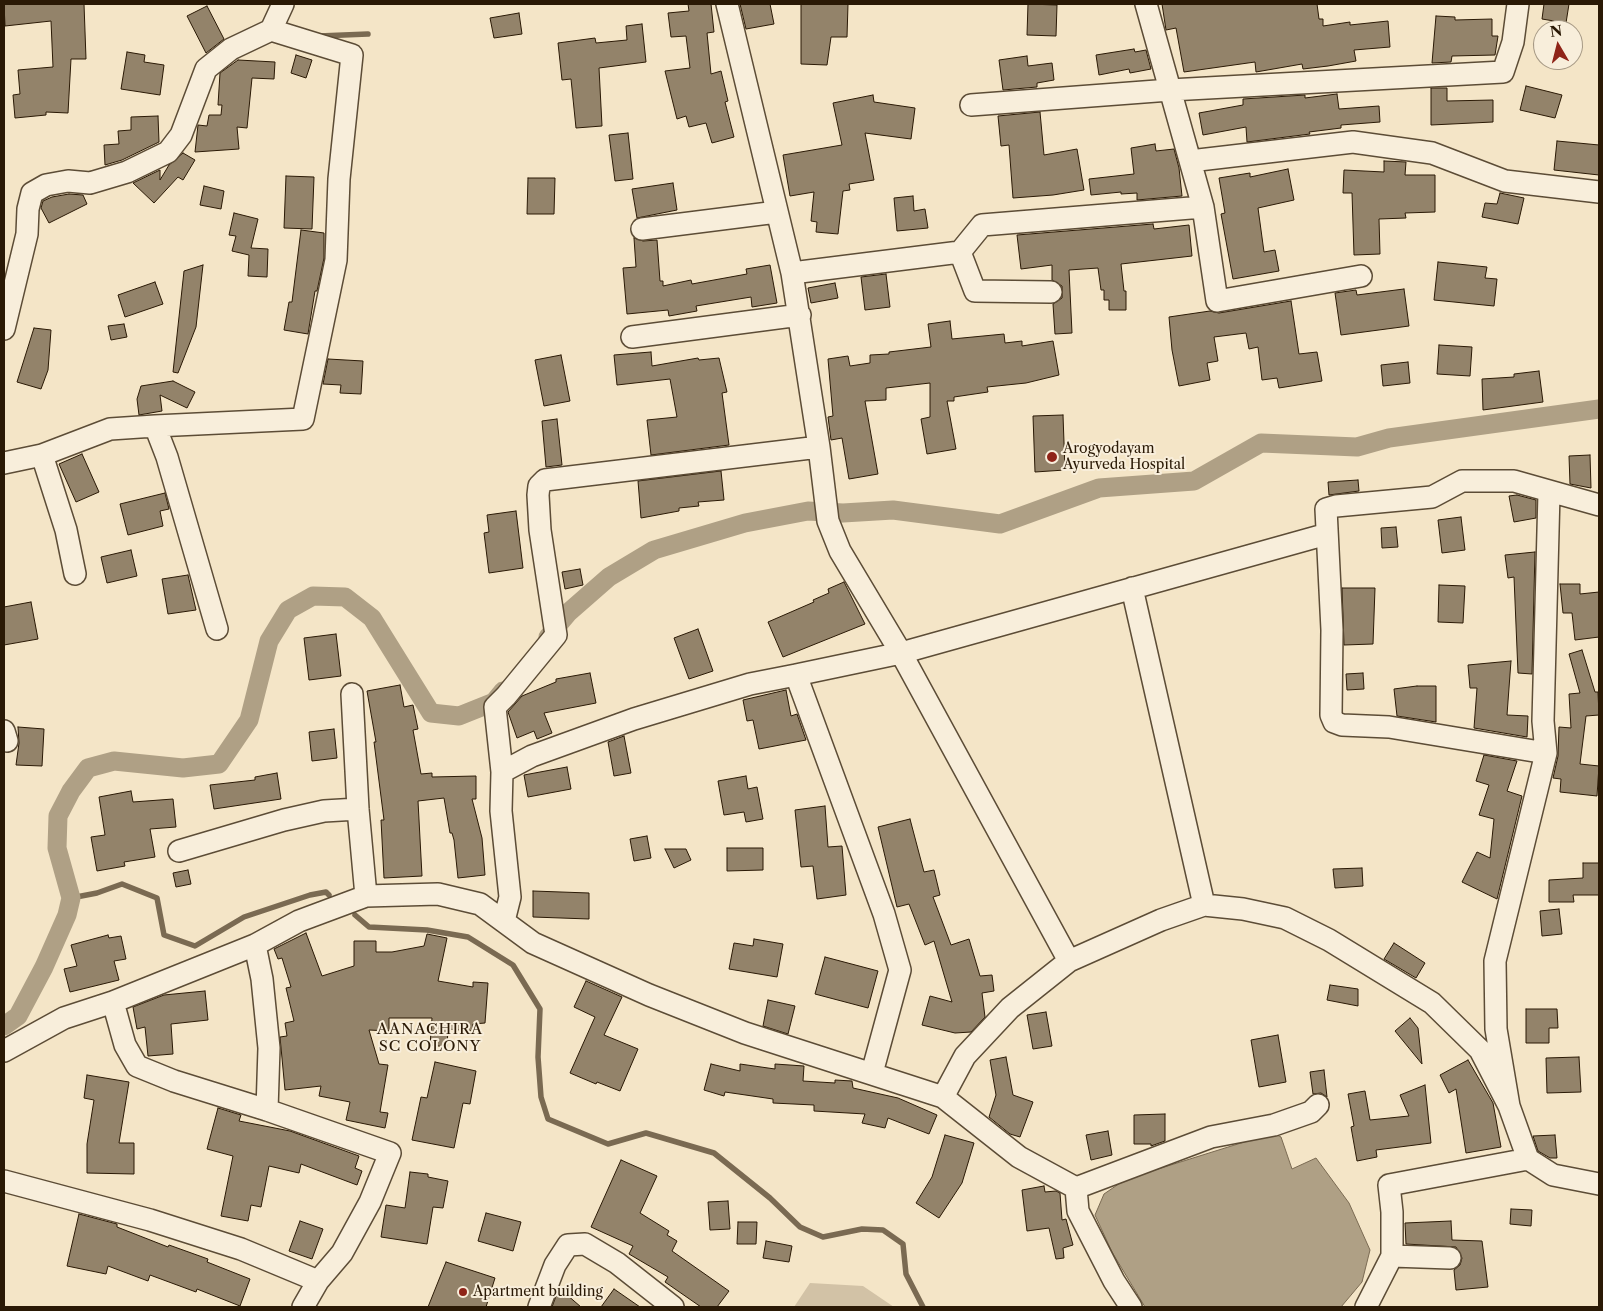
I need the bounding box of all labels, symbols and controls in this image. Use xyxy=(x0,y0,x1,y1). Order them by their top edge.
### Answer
north arrow xyxy=(1533,20,1583,70)
text: N xyxy=(1549,21,1563,41)
place label: Arogyodayam Ayurveda Hospital xyxy=(1063,441,1185,474)
marker: Arogyodayam Ayurveda Hospital xyxy=(1045,450,1059,464)
district label: AANACHIRA SC COLONY xyxy=(376,1021,484,1056)
place label: Apartment building xyxy=(473,1284,603,1300)
marker: Apartment building xyxy=(457,1286,469,1298)

